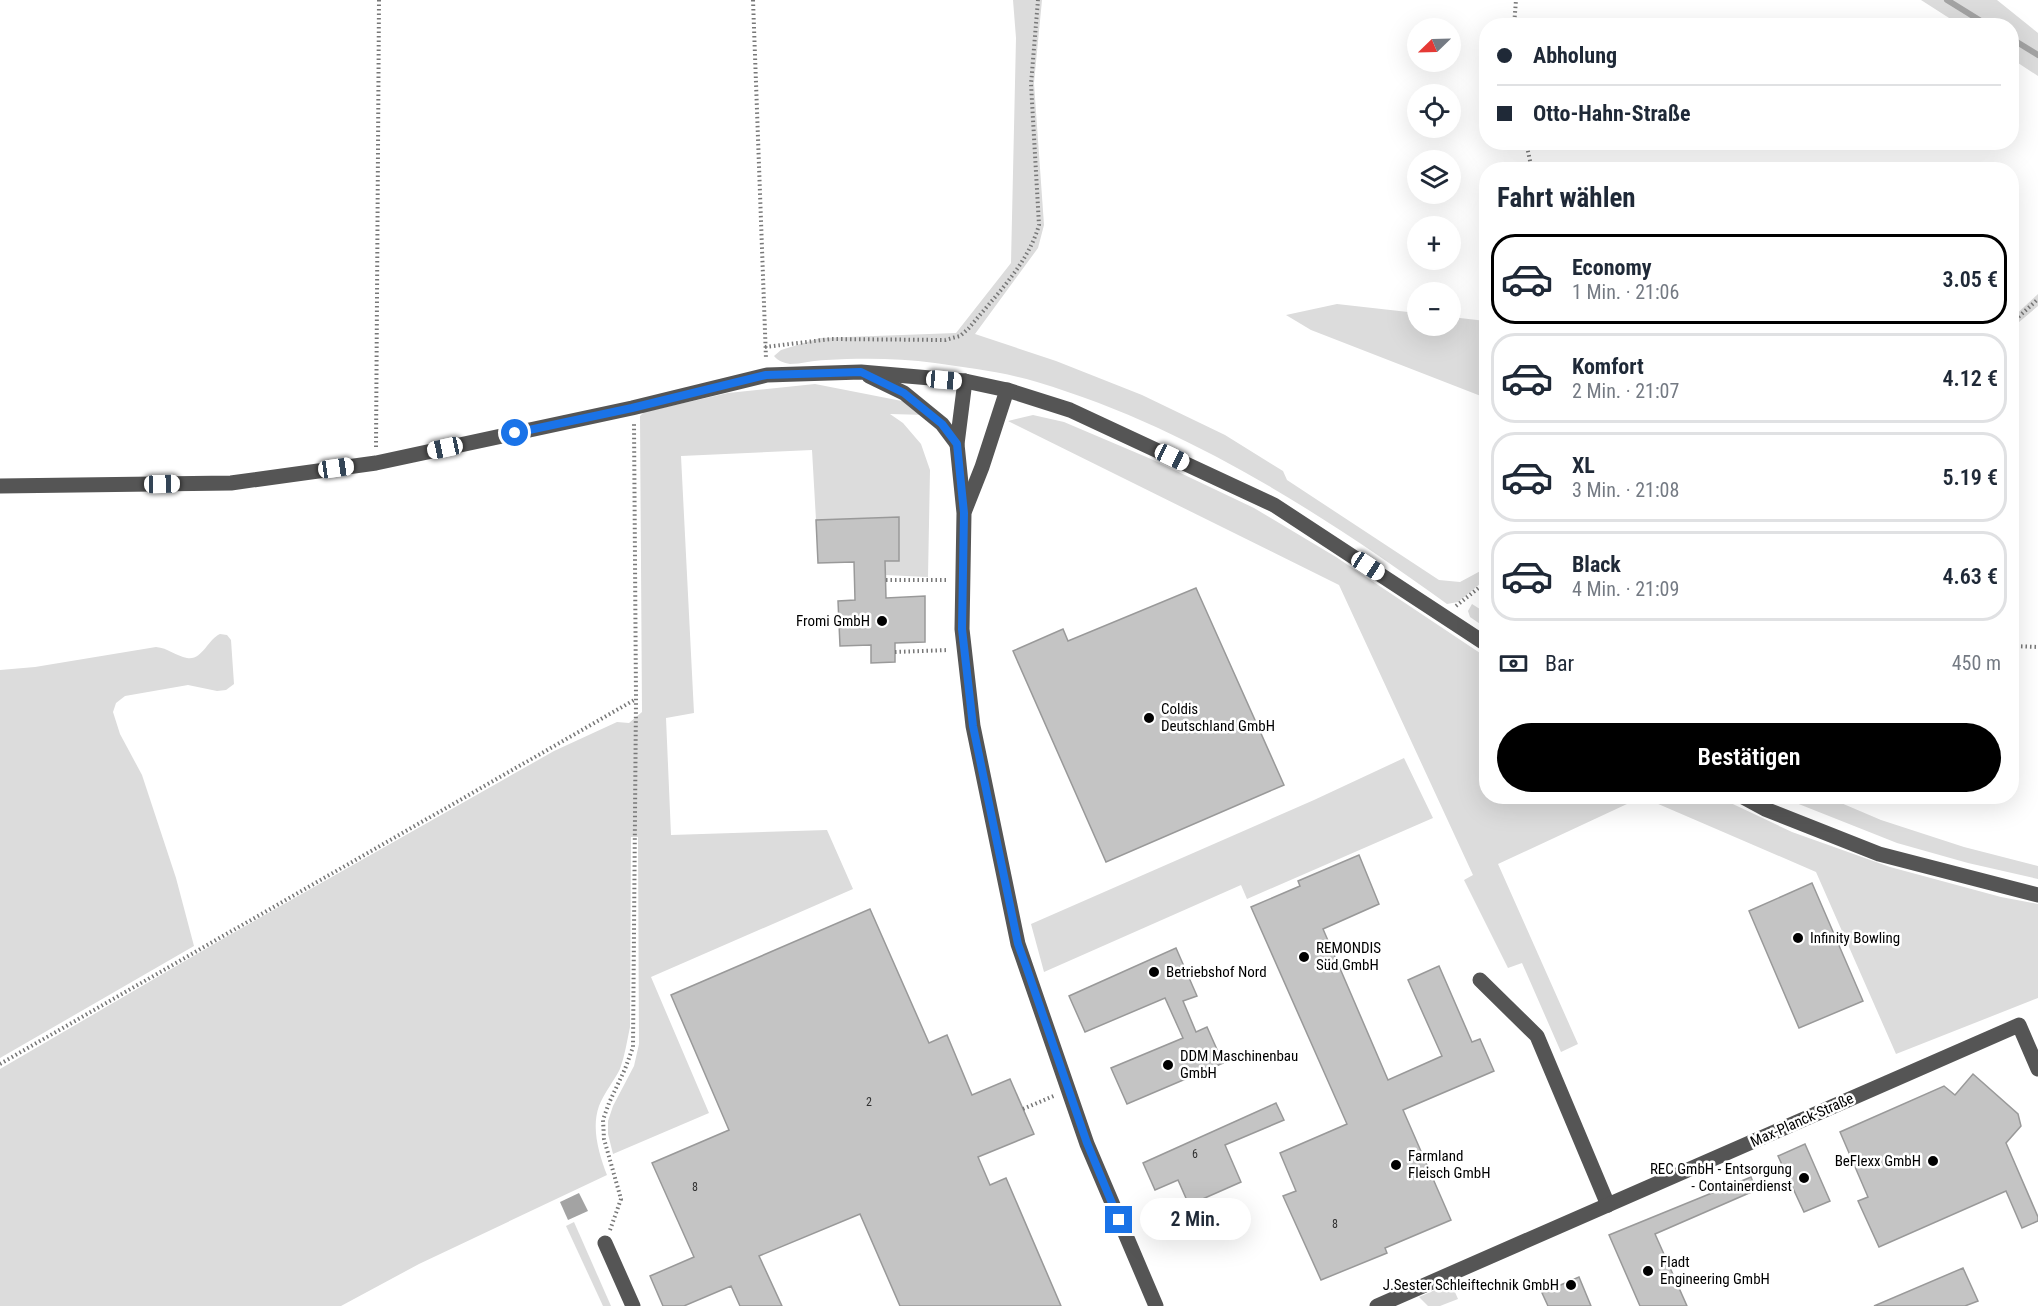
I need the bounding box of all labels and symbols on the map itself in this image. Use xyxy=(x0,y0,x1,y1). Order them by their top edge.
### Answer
north arrow xyxy=(1407,18,1461,72)
car xyxy=(925,369,963,391)
route start xyxy=(501,419,528,446)
car xyxy=(426,435,464,461)
car xyxy=(1152,441,1192,473)
car xyxy=(317,457,355,479)
car xyxy=(144,475,180,493)
car xyxy=(1348,549,1388,583)
place label: Fromi GmbH xyxy=(796,612,870,630)
marker: Fromi GmbH xyxy=(875,614,889,628)
place label: Coldis Deutschland GmbH xyxy=(1161,700,1275,735)
marker: Coldis Deutschland GmbH xyxy=(1142,711,1156,725)
place label: Infinity Bowling xyxy=(1810,929,1900,947)
marker: Infinity Bowling xyxy=(1791,931,1805,945)
place label: REMONDIS Süd GmbH xyxy=(1316,939,1381,974)
marker: REMONDIS Süd GmbH xyxy=(1297,950,1311,964)
place label: Betriebshof Nord xyxy=(1166,963,1267,981)
marker: Betriebshof Nord xyxy=(1147,965,1161,979)
place label: DDM Maschinenbau GmbH xyxy=(1180,1047,1298,1082)
marker: DDM Maschinenbau GmbH xyxy=(1161,1058,1175,1072)
street label: Max-Planck-Straße xyxy=(1748,1089,1856,1151)
house number: 2 xyxy=(866,1095,872,1109)
house number: 6 xyxy=(1192,1147,1198,1161)
place label: Farmland Fleisch GmbH xyxy=(1408,1147,1490,1182)
place label: BeFlexx GmbH xyxy=(1835,1152,1921,1170)
marker: BeFlexx GmbH xyxy=(1926,1154,1940,1168)
marker: Farmland Fleisch GmbH xyxy=(1389,1158,1403,1172)
place label: REC GmbH - Entsorgung - Containerdienst xyxy=(1650,1160,1792,1195)
marker: REC GmbH - Entsorgung - Containerdienst xyxy=(1797,1171,1811,1185)
house number: 8 xyxy=(692,1180,698,1194)
callout: 2 Min. xyxy=(1140,1199,1251,1241)
route end xyxy=(1105,1206,1132,1233)
house number: 8 xyxy=(1332,1217,1338,1231)
place label: Fladt Engineering GmbH xyxy=(1660,1253,1770,1288)
marker: Fladt Engineering GmbH xyxy=(1641,1264,1655,1278)
place label: J.Sester Schleiftechnik GmbH xyxy=(1383,1276,1559,1294)
marker: J.Sester Schleiftechnik GmbH xyxy=(1564,1278,1578,1292)

